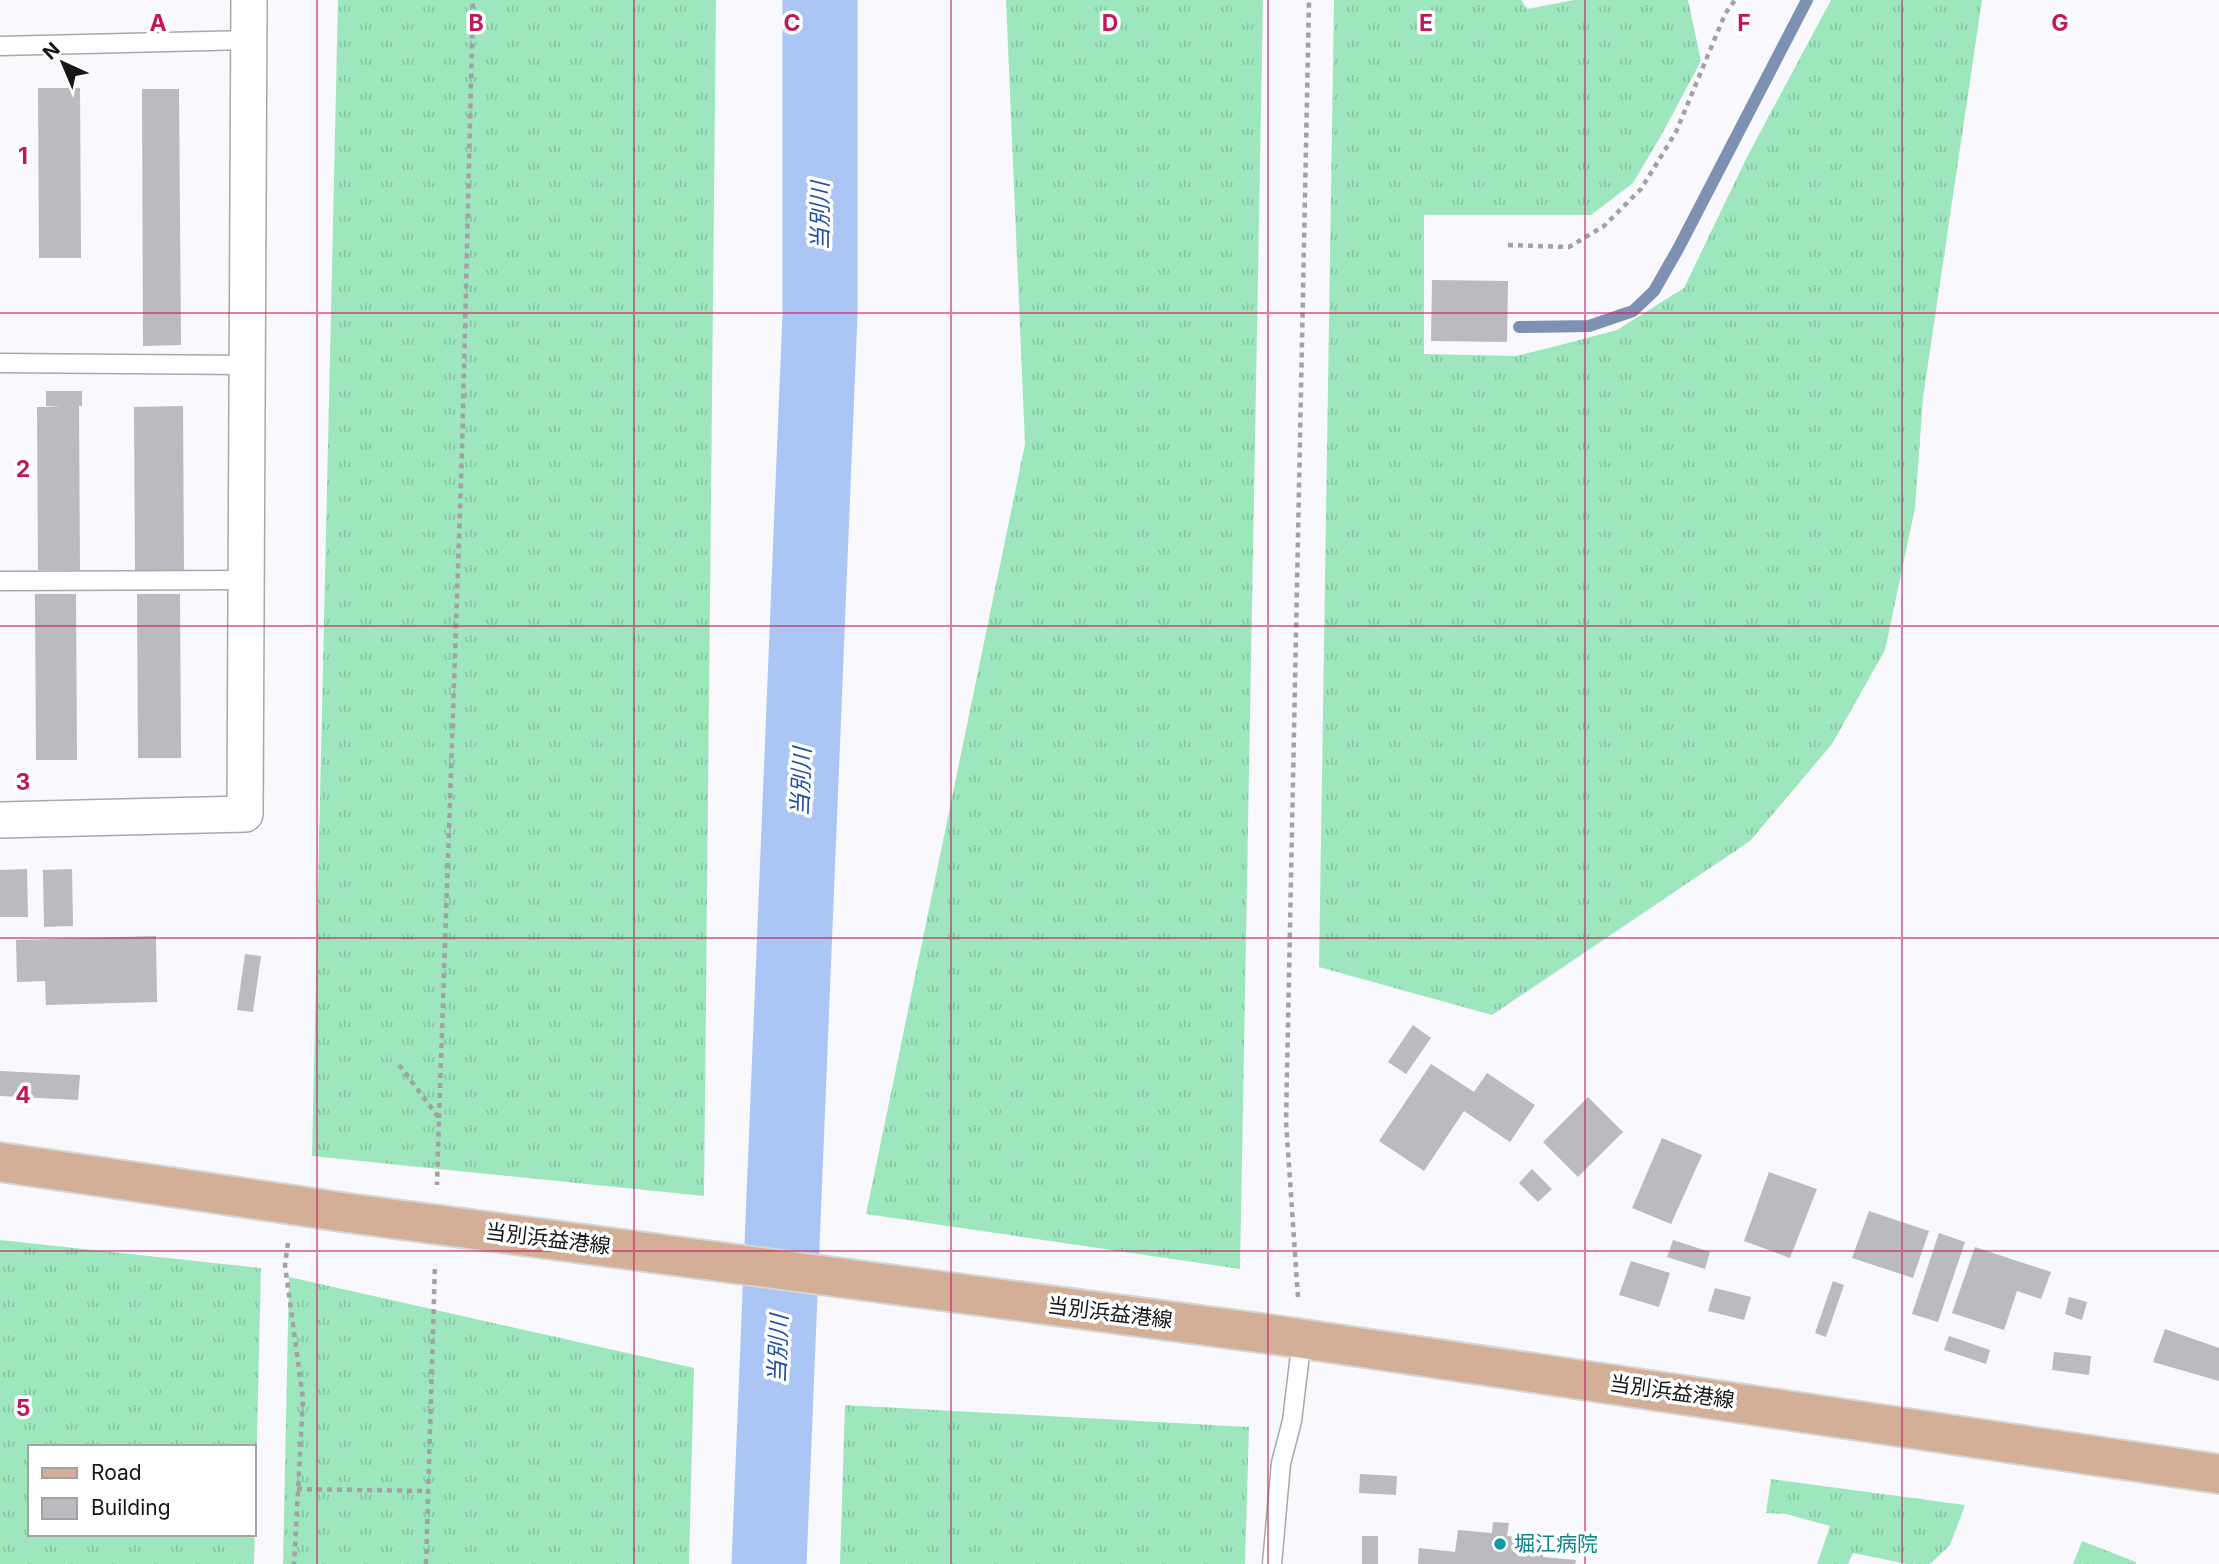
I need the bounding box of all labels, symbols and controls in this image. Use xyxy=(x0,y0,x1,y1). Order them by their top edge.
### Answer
text: A xyxy=(149,9,167,37)
text: B xyxy=(468,9,484,37)
text: C xyxy=(783,9,801,37)
text: D xyxy=(1102,9,1118,37)
text: E xyxy=(1419,9,1433,37)
text: F xyxy=(1737,9,1751,37)
text: G xyxy=(2051,9,2069,37)
north arrow xyxy=(28,28,98,98)
text: N xyxy=(38,38,65,64)
text: 1 xyxy=(18,142,28,170)
water label: 当別川 xyxy=(806,179,834,251)
text: 2 xyxy=(16,455,30,483)
water label: 当別川 xyxy=(786,744,816,817)
text: 3 xyxy=(16,768,30,796)
text: 4 xyxy=(15,1081,31,1109)
street label: 当別浜益港線 xyxy=(484,1218,612,1259)
street label: 当別浜益港線 xyxy=(1046,1292,1174,1333)
water label: 当別川 xyxy=(763,1311,793,1384)
street label: 当別浜益港線 xyxy=(1608,1370,1736,1413)
text: 5 xyxy=(16,1394,30,1422)
legend xyxy=(28,1445,256,1536)
text: Road xyxy=(91,1460,142,1485)
text: Building xyxy=(91,1495,171,1520)
place label: 堀江病院 xyxy=(1514,1531,1598,1556)
marker: 堀江病院 xyxy=(1492,1536,1508,1552)

